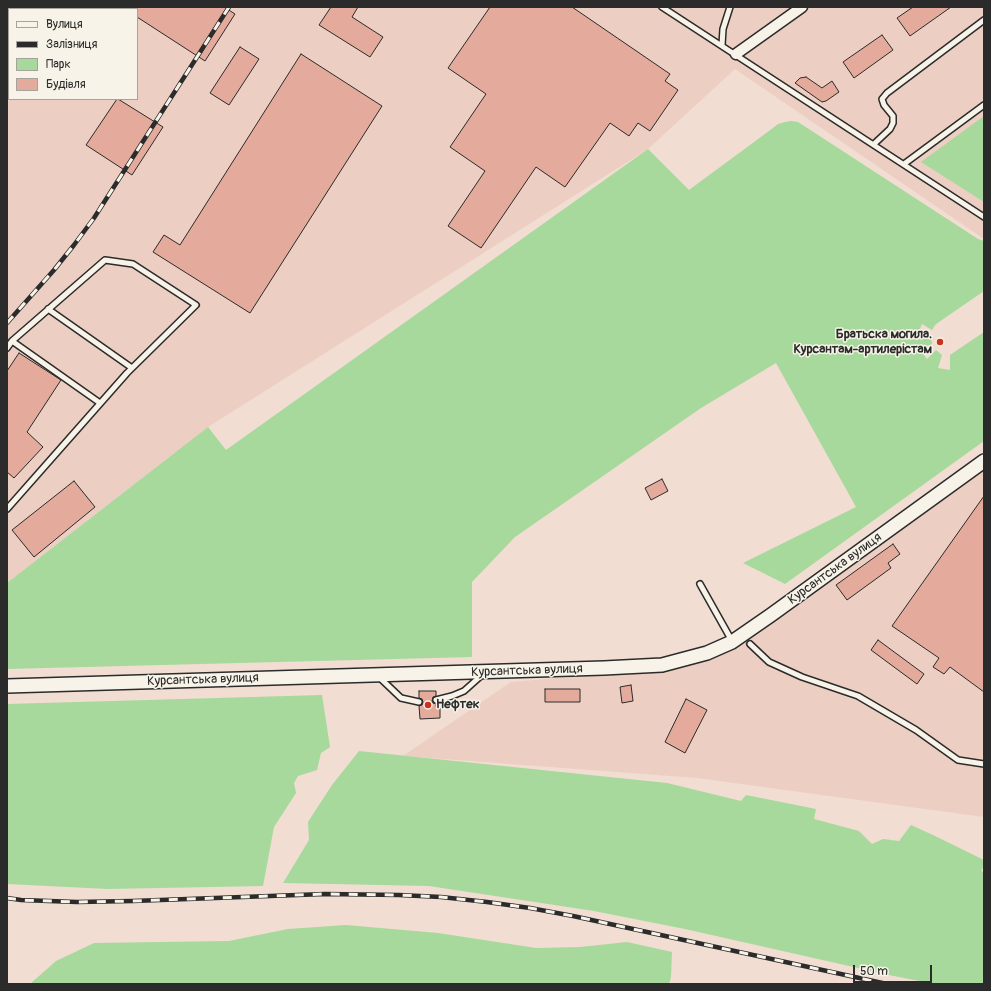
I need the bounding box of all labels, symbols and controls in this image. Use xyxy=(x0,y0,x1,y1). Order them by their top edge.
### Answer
legend xyxy=(8,8,138,100)
text: Вулиця xyxy=(46,17,83,32)
text: Залізниця xyxy=(46,37,98,52)
text: Парк xyxy=(46,57,71,72)
text: Будівля xyxy=(46,77,86,92)
place label: Братьска могила. Курсантам-артилерістам xyxy=(793,327,932,358)
marker: Братьска могила. Курсантам-артилерістам xyxy=(935,337,945,347)
street label: Курсантська вулиця xyxy=(785,530,885,608)
street label: Курсантська вулиця xyxy=(471,661,583,681)
street label: Курсантська вулиця xyxy=(147,670,259,690)
place label: Нефтек xyxy=(436,697,479,713)
marker: Нефтек xyxy=(423,700,433,710)
scale bar xyxy=(855,957,934,983)
text: 50 m xyxy=(860,964,888,979)

